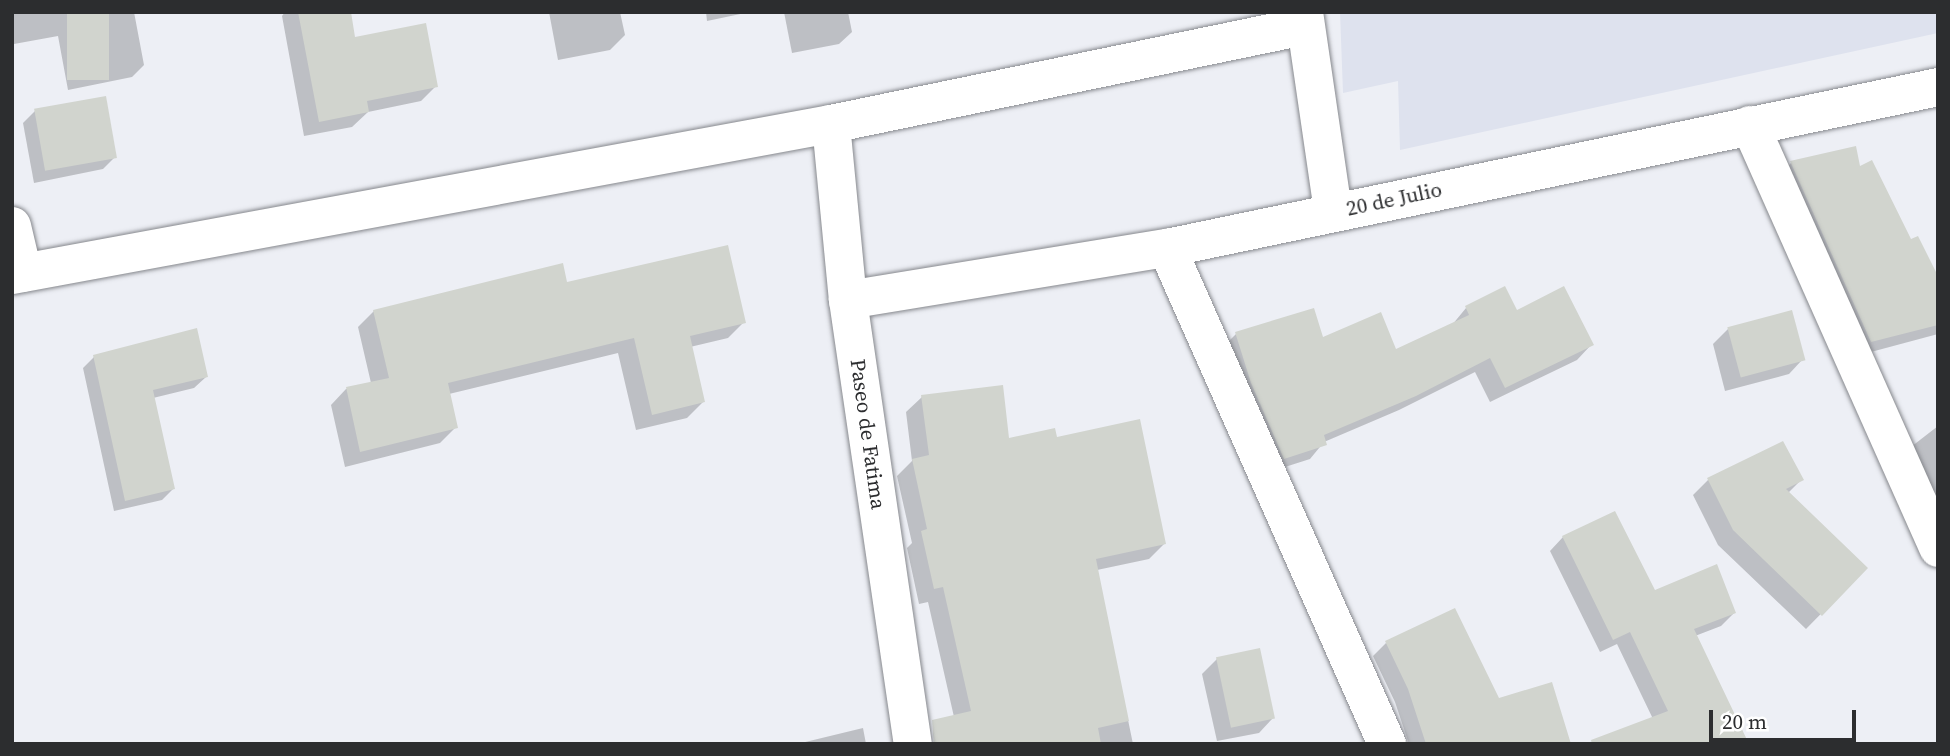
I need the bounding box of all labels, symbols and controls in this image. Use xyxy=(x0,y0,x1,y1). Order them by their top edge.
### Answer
street label: 20 de Julio xyxy=(1344,177,1444,221)
street label: Paseo de Fatima xyxy=(845,357,891,511)
scale bar xyxy=(1712,696,1859,740)
text: 20 m xyxy=(1722,707,1767,736)

